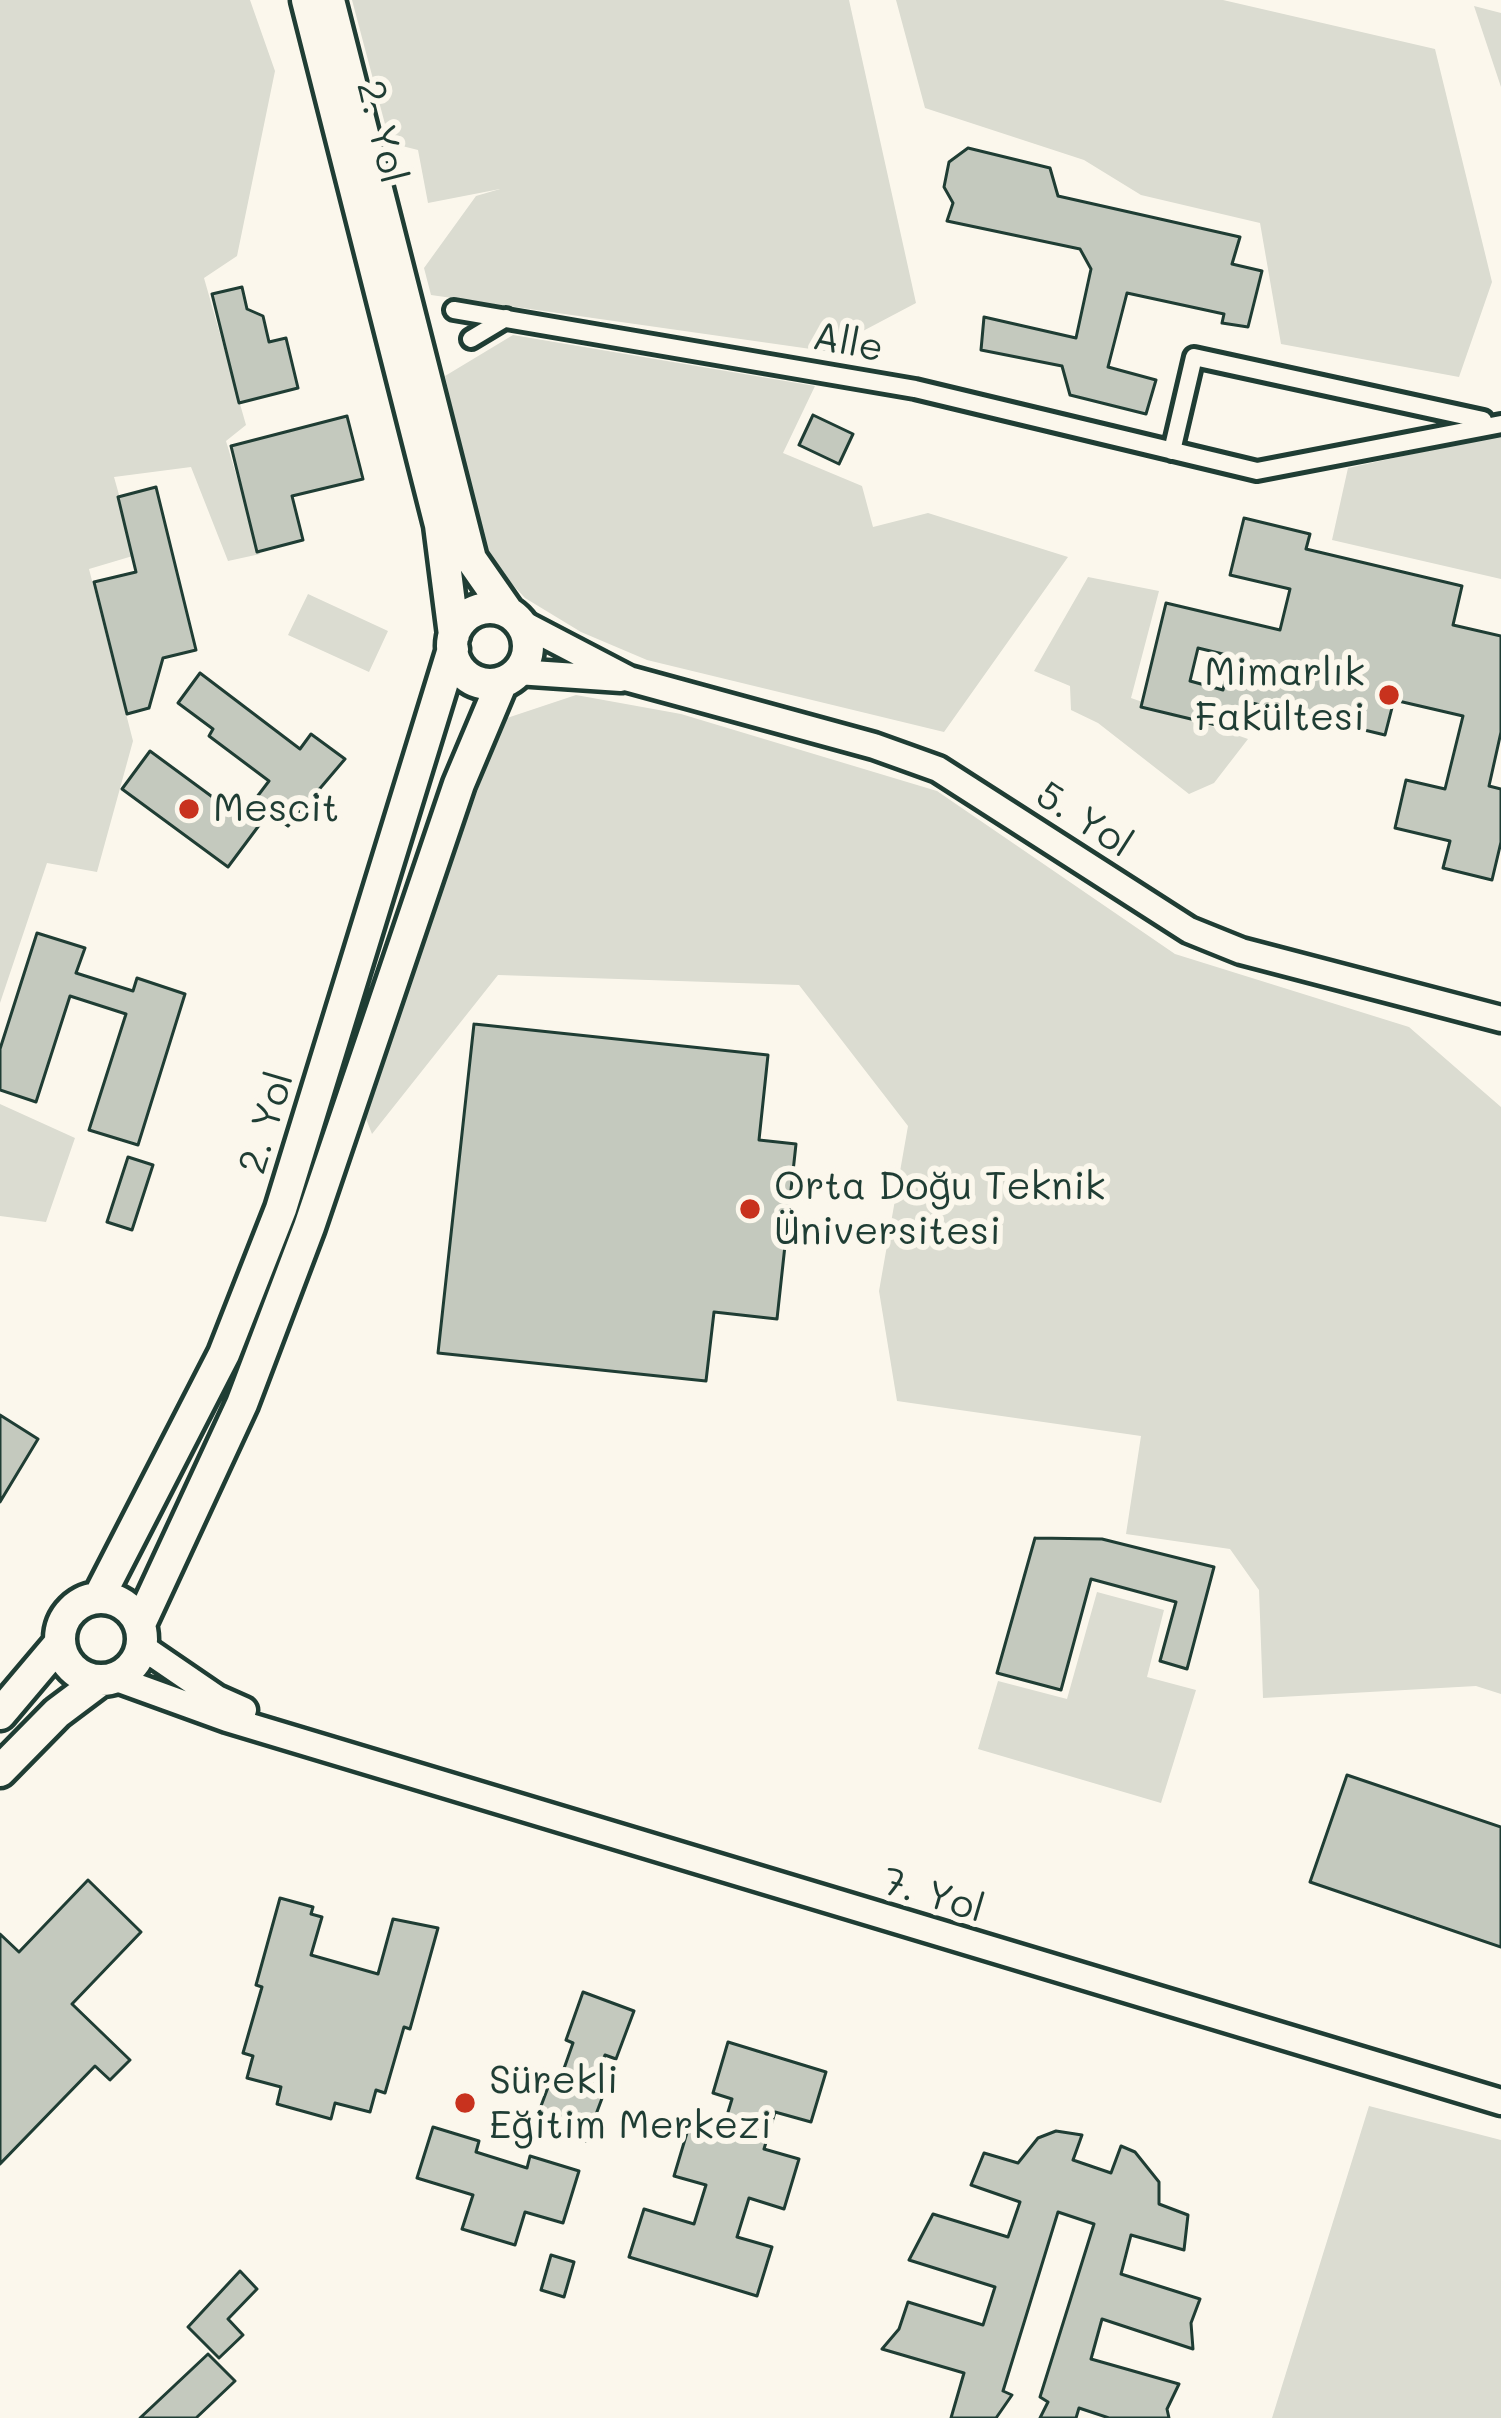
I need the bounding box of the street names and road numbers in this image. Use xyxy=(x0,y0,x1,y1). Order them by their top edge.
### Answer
street label: 2. Yol xyxy=(346,76,416,188)
street label: Alle xyxy=(809,313,887,373)
street label: 5. Yol xyxy=(1027,772,1141,868)
street label: 2. Yol xyxy=(229,1066,305,1180)
street label: 7. Yol xyxy=(876,1858,990,1934)

